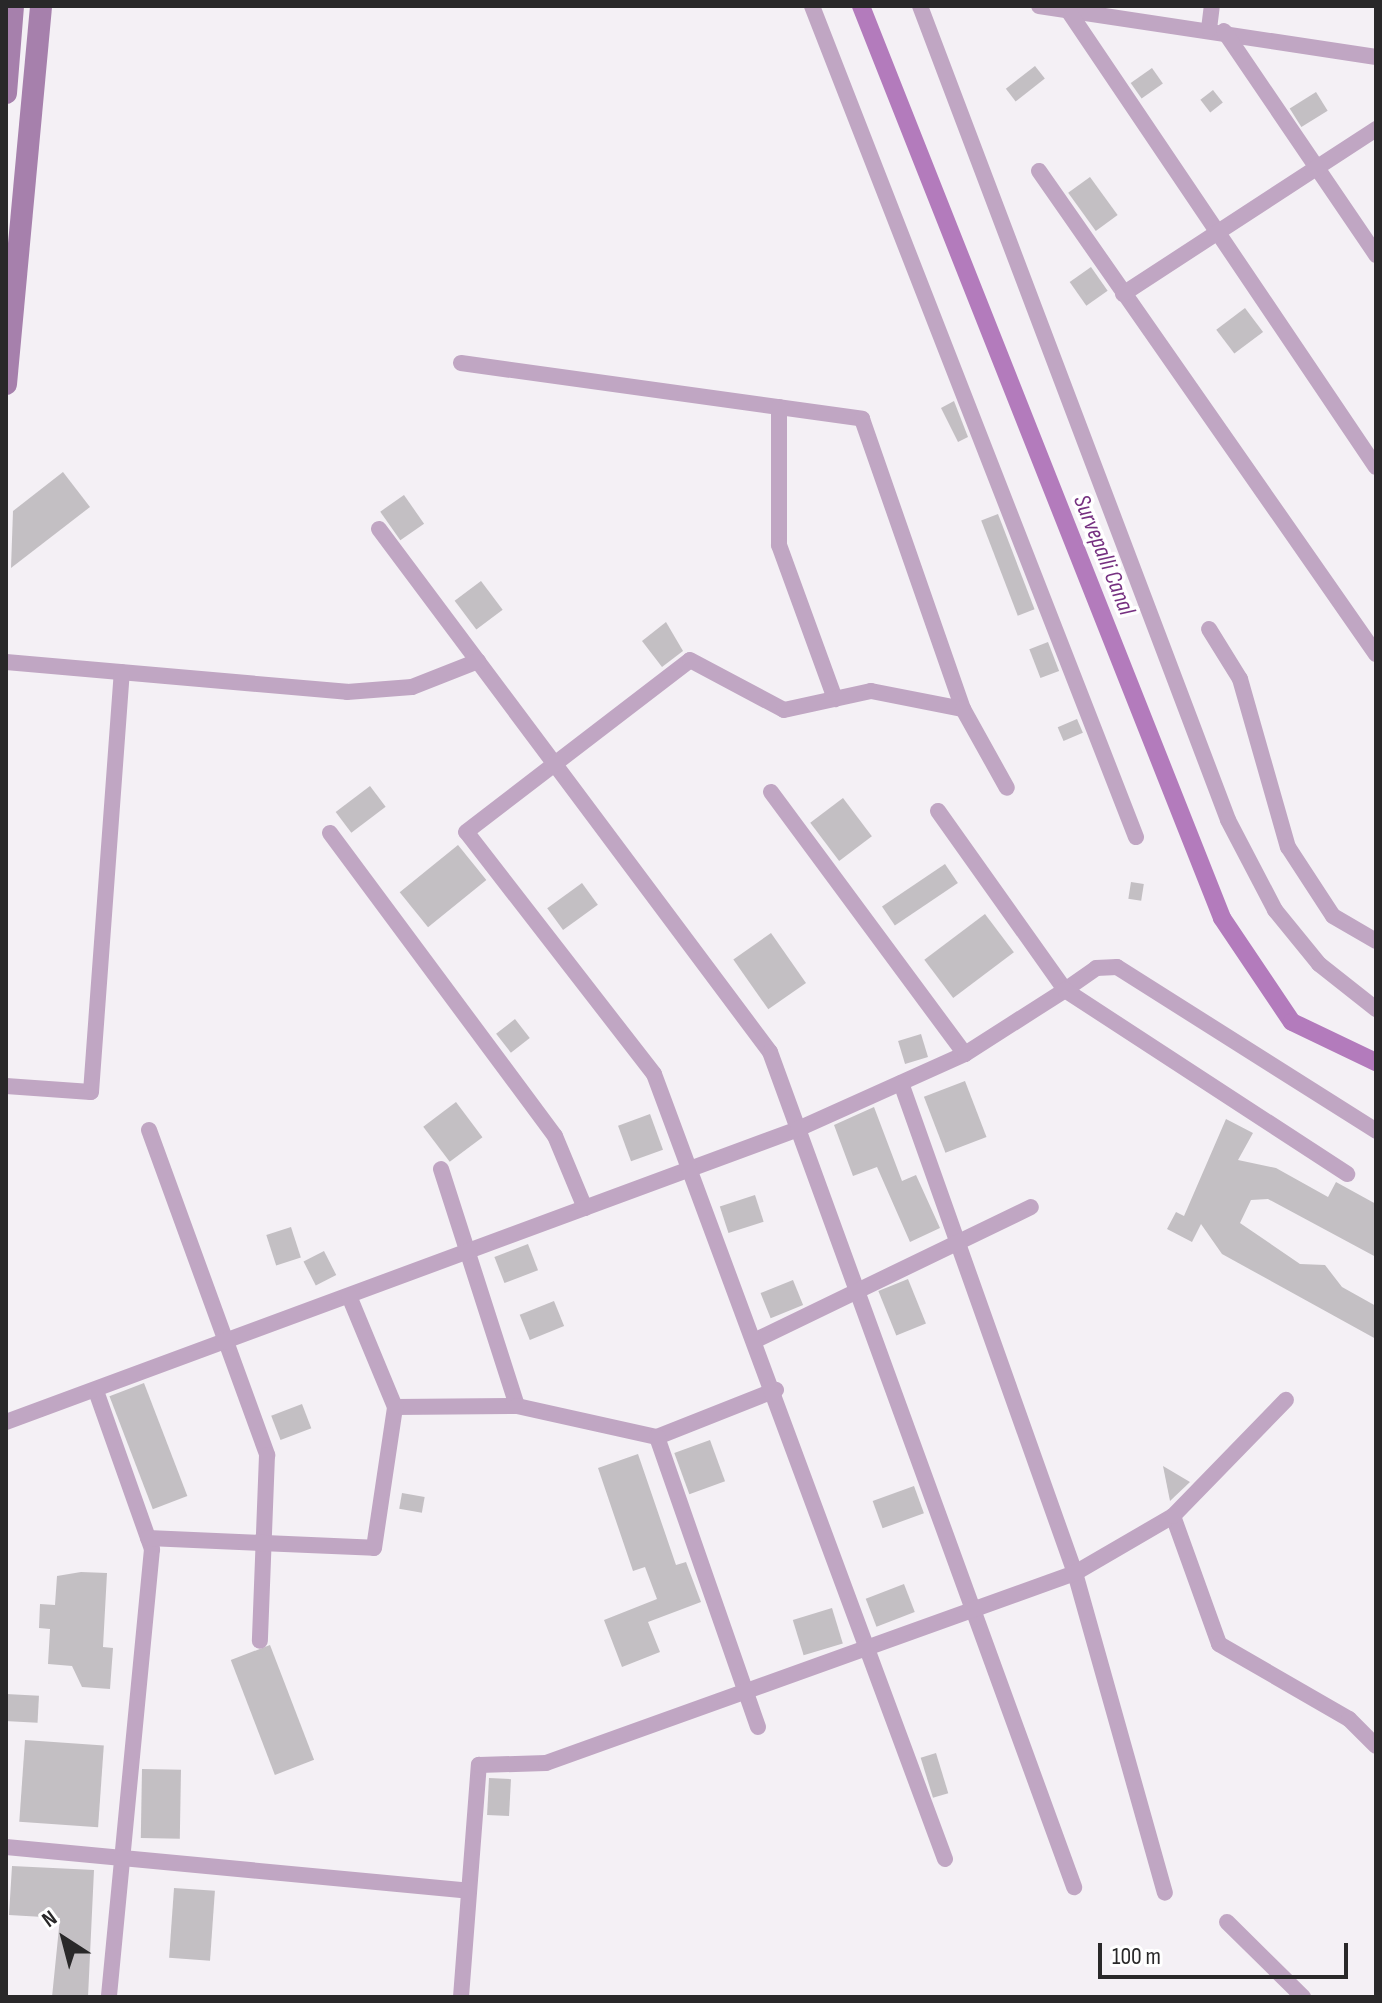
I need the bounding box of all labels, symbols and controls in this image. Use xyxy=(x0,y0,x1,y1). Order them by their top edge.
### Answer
water label: Survepalli Canal xyxy=(1067,491,1141,619)
north arrow xyxy=(24,1899,104,1979)
text: N xyxy=(37,1905,62,1934)
scale bar xyxy=(1102,1927,1352,1977)
text: 100 m xyxy=(1112,1942,1161,1971)

